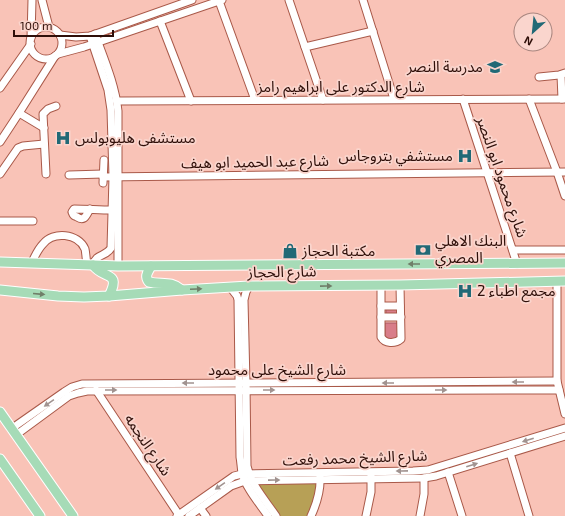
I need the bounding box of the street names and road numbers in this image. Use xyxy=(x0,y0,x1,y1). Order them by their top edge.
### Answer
street label: شارع الدكتور على ابراهيم رامز xyxy=(256,77,425,99)
street label: شارع محمود ابو النصر xyxy=(470,113,532,241)
street label: شارع عبد الحميد ابو هيف xyxy=(181,151,329,175)
street label: شارع الحجاز xyxy=(246,261,317,285)
street label: شارع الشيخ على محمود xyxy=(208,360,346,382)
street label: شارع النجمه xyxy=(118,410,176,481)
street label: شارع الشيخ محمد رفعت xyxy=(282,445,428,473)

